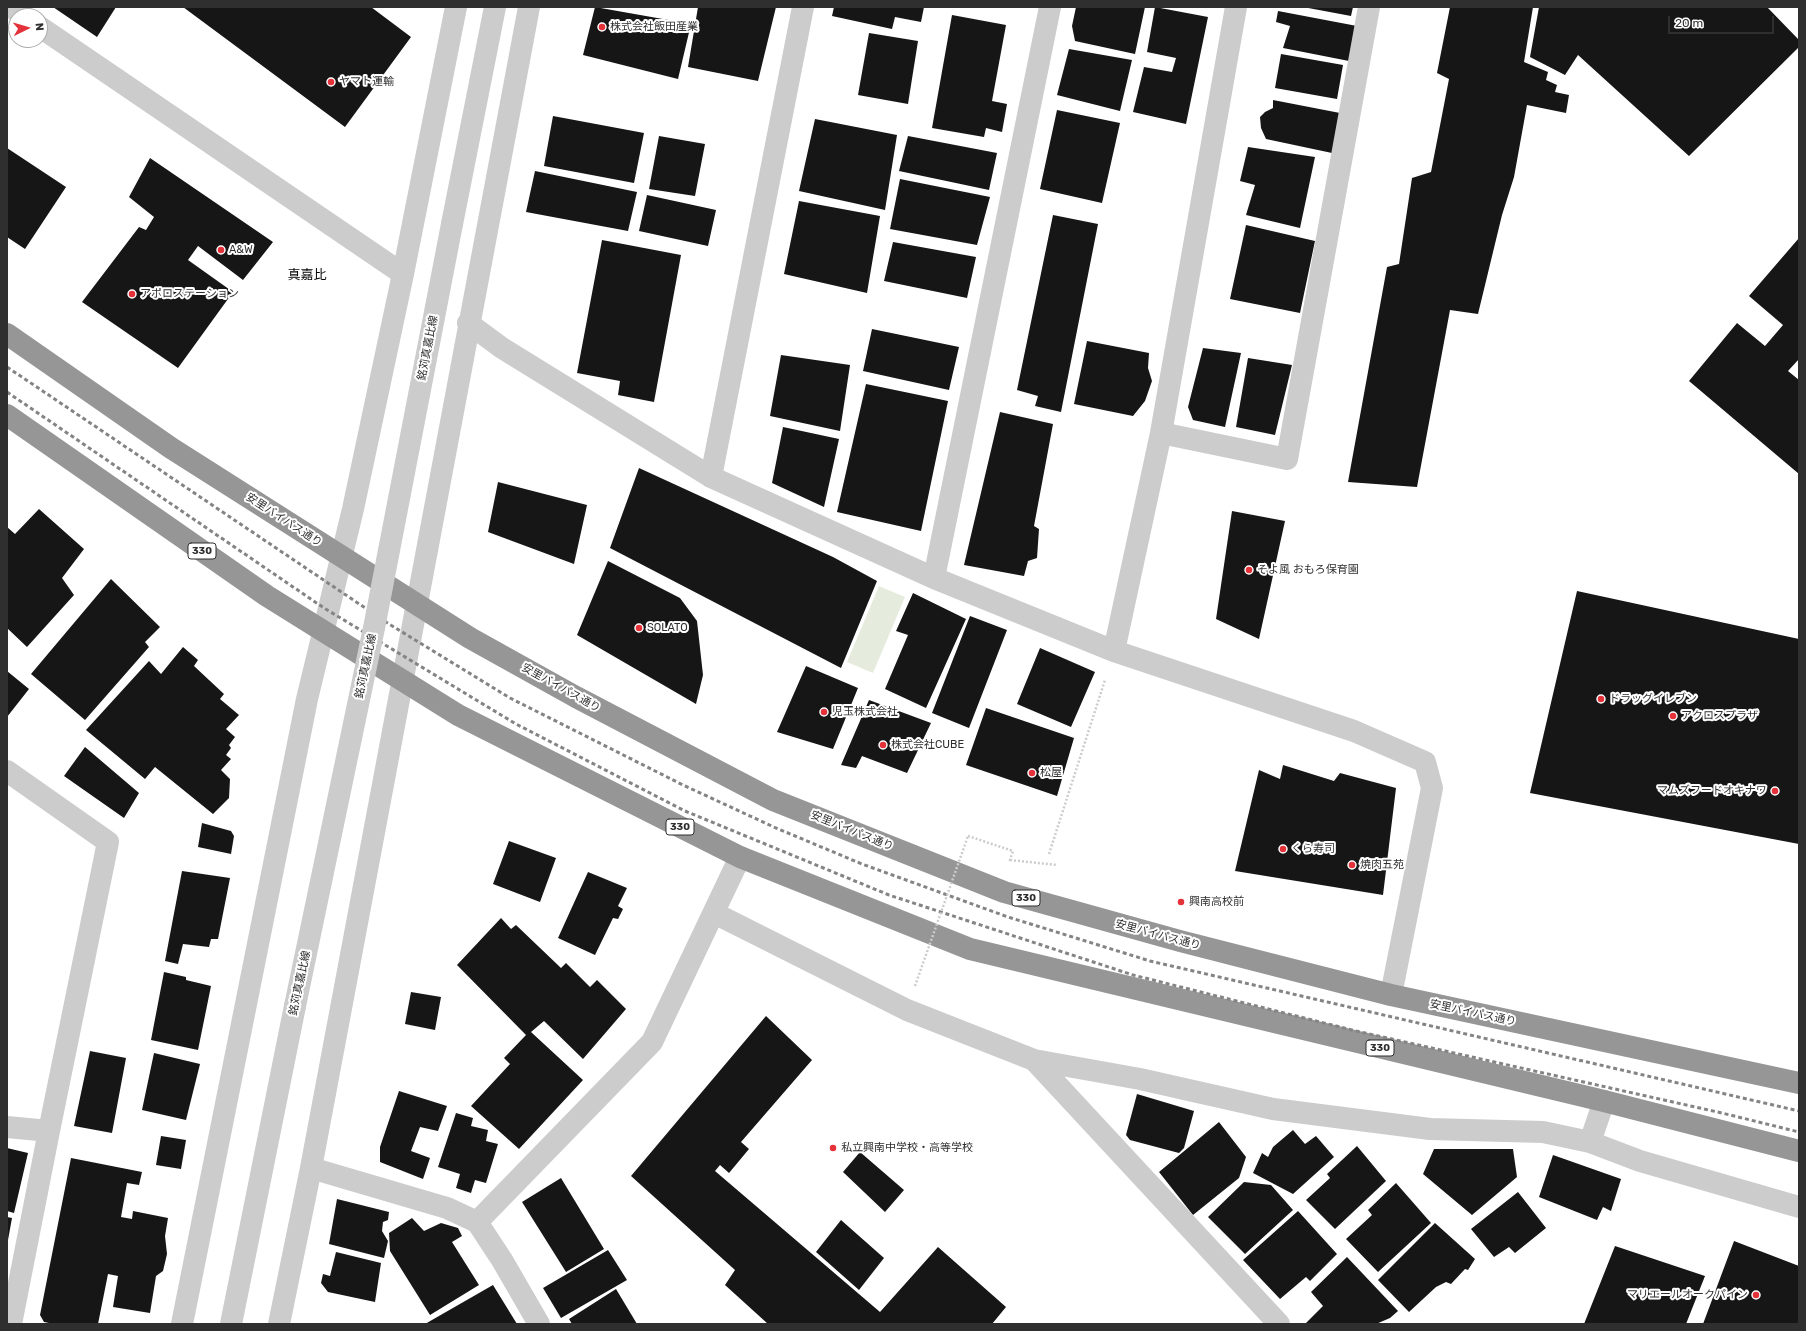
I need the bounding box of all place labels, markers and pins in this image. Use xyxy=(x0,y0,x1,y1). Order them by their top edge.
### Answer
place label: 株式会社飯田産業 xyxy=(610,20,698,34)
marker: 株式会社飯田産業 xyxy=(597,22,607,32)
place label: ヤマト運輸 xyxy=(339,75,394,89)
marker: ヤマト運輸 xyxy=(326,77,336,87)
place label: A&W xyxy=(229,243,253,257)
marker: A&W xyxy=(216,245,226,255)
place label: アポロステーション xyxy=(140,287,239,301)
marker: アポロステーション xyxy=(127,289,137,299)
place label: そよ風 おもろ保育園 xyxy=(1257,563,1359,577)
marker: そよ風 おもろ保育園 xyxy=(1244,565,1254,575)
place label: SOLATO xyxy=(647,621,688,635)
marker: SOLATO xyxy=(634,623,644,633)
place label: ドラッグイレブン xyxy=(1609,692,1697,706)
marker: ドラッグイレブン xyxy=(1596,694,1606,704)
place label: 児玉株式会社 xyxy=(832,705,898,719)
marker: 児玉株式会社 xyxy=(819,707,829,717)
place label: アクロスプラザ xyxy=(1681,709,1758,723)
marker: アクロスプラザ xyxy=(1668,711,1678,721)
place label: 株式会社CUBE xyxy=(891,738,964,752)
marker: 株式会社CUBE xyxy=(878,740,888,750)
place label: 松屋 xyxy=(1040,766,1062,780)
marker: 松屋 xyxy=(1027,768,1037,778)
place label: マムズフードオキナワ xyxy=(1657,784,1767,798)
marker: マムズフードオキナワ xyxy=(1770,786,1780,796)
place label: くら寿司 xyxy=(1291,842,1335,856)
marker: くら寿司 xyxy=(1278,844,1288,854)
place label: 焼肉五苑 xyxy=(1360,858,1404,872)
marker: 焼肉五苑 xyxy=(1347,860,1357,870)
place label: 興南高校前 xyxy=(1189,895,1244,909)
marker: 興南高校前 xyxy=(1176,897,1186,907)
place label: 私立興南中学校・高等学校 xyxy=(841,1141,973,1155)
marker: 私立興南中学校・高等学校 xyxy=(828,1143,838,1153)
place label: マリエールオークパイン xyxy=(1627,1288,1748,1302)
marker: マリエールオークパイン xyxy=(1751,1290,1761,1300)

